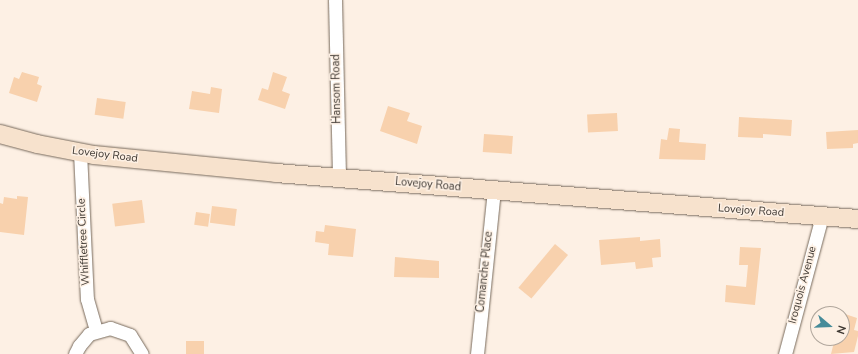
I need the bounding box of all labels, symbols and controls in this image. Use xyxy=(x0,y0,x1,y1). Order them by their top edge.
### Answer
street label: Hansom Road xyxy=(330,54,344,124)
street label: Lovejoy Road xyxy=(71,144,139,166)
street label: Lovejoy Road xyxy=(395,176,461,194)
street label: Whiffletree Circle xyxy=(75,198,93,286)
street label: Lovejoy Road xyxy=(718,202,784,220)
street label: Comanche Place xyxy=(474,231,496,313)
street label: Iroquois Avenue xyxy=(786,245,820,325)
north arrow xyxy=(810,306,850,346)
text: N xyxy=(832,323,849,336)

